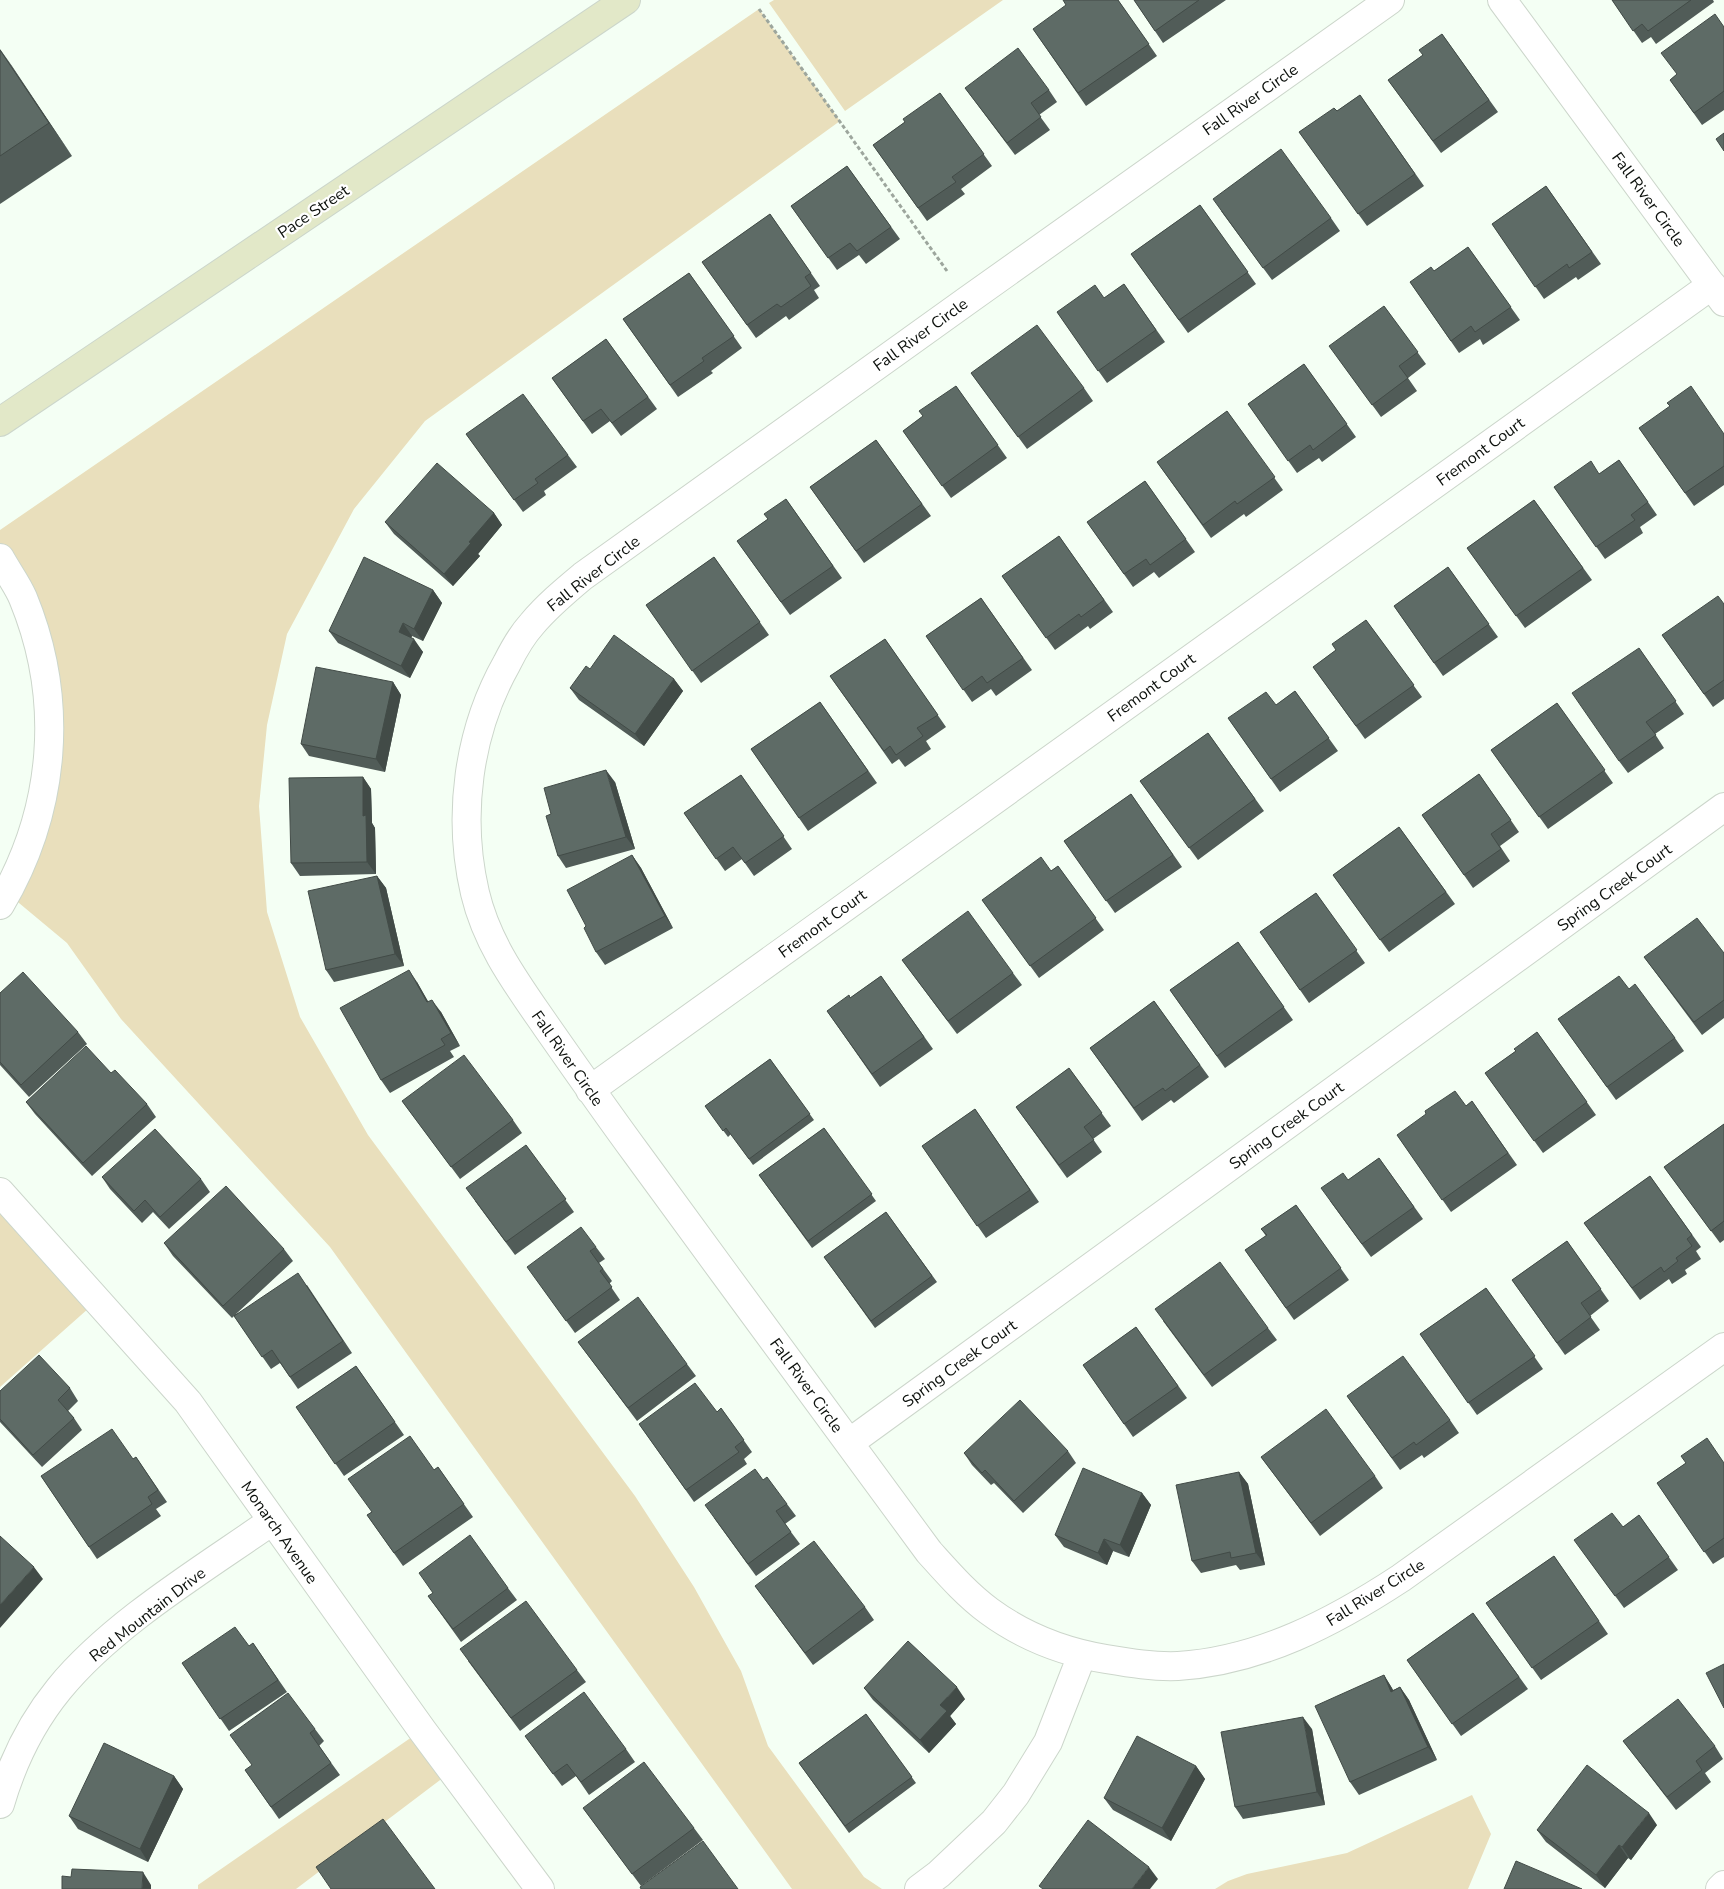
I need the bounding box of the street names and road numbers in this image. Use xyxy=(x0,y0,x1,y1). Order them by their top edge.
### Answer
street label: Fall River Circle xyxy=(1198,59,1303,141)
street label: Fall River Circle xyxy=(1606,148,1690,251)
street label: Pace Street xyxy=(274,180,354,244)
street label: Fall River Circle xyxy=(869,293,972,377)
street label: Fremont Court xyxy=(1432,412,1529,491)
street label: Fall River Circle xyxy=(543,531,645,617)
street label: Fremont Court xyxy=(1103,648,1200,727)
street label: Spring Creek Court xyxy=(1553,839,1677,937)
street label: Fremont Court xyxy=(774,884,871,963)
street label: Fall River Circle xyxy=(526,1006,608,1111)
street label: Spring Creek Court xyxy=(1225,1077,1349,1175)
street label: Spring Creek Court xyxy=(898,1315,1022,1413)
street label: Fall River Circle xyxy=(764,1334,848,1437)
street label: Monarch Avenue xyxy=(236,1477,323,1588)
street label: Fall River Circle xyxy=(1322,1554,1429,1632)
street label: Red Mountain Drive xyxy=(85,1562,210,1667)

